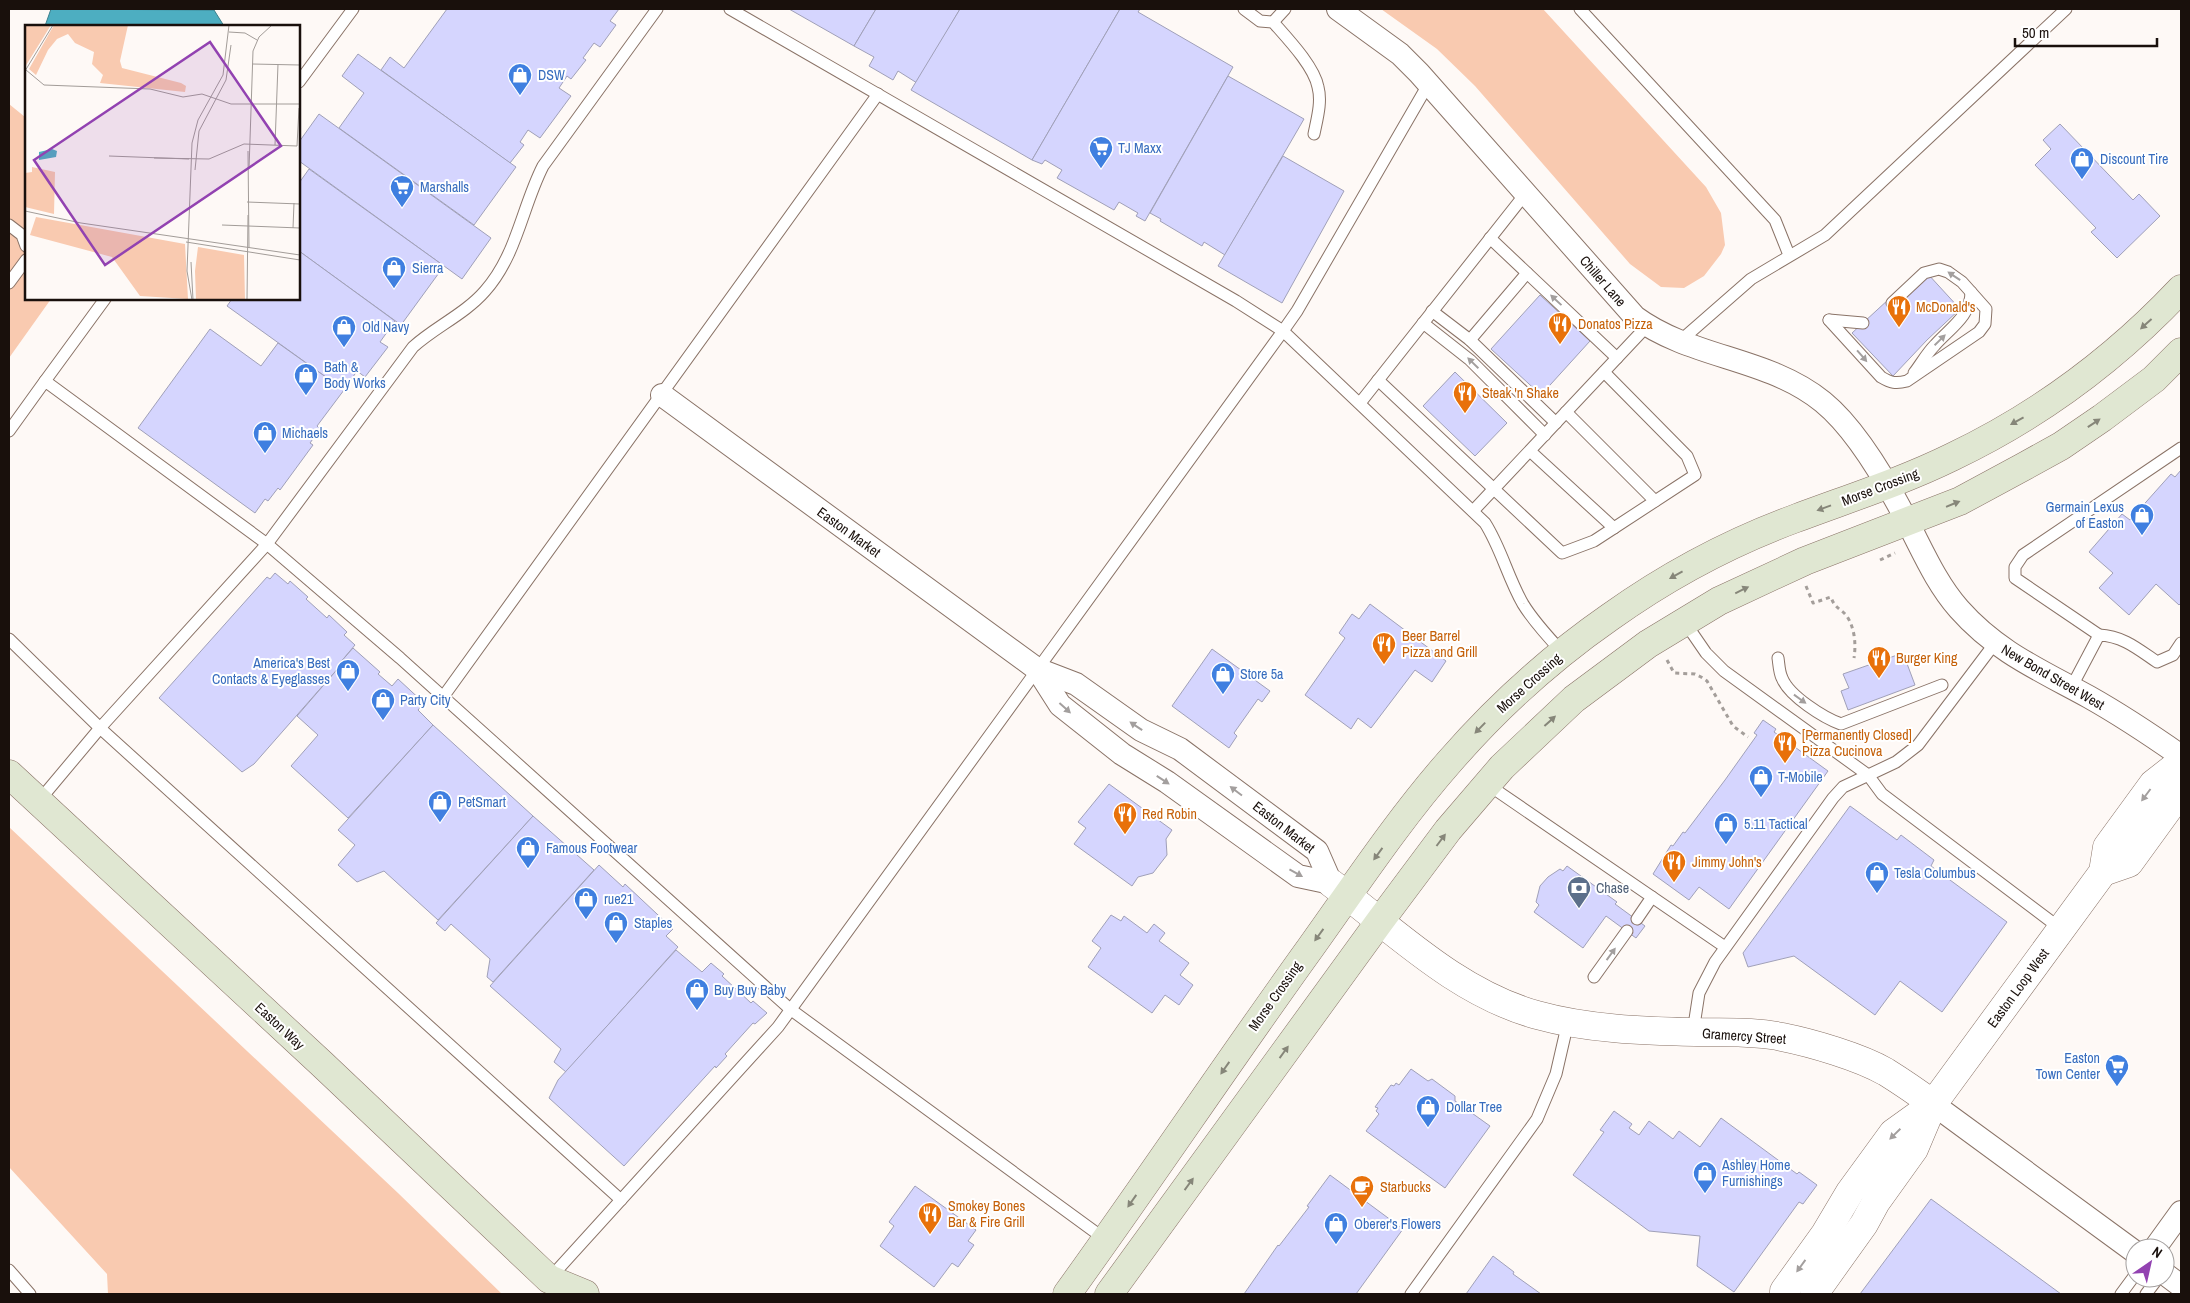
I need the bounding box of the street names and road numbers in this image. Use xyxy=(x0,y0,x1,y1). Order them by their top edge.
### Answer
street label: Chiller Lane xyxy=(1576,252,1630,310)
street label: Morse Crossing xyxy=(1839,464,1922,510)
street label: Easton Market xyxy=(814,503,884,561)
street label: New Bond Street West xyxy=(1998,640,2108,714)
street label: Morse Crossing xyxy=(1493,649,1566,717)
street label: Easton Market xyxy=(1249,797,1319,857)
street label: Easton Loop West xyxy=(1983,945,2053,1031)
street label: Morse Crossing xyxy=(1244,957,1306,1034)
street label: Easton Way xyxy=(251,998,309,1054)
street label: Gramercy Street xyxy=(1701,1024,1787,1048)

